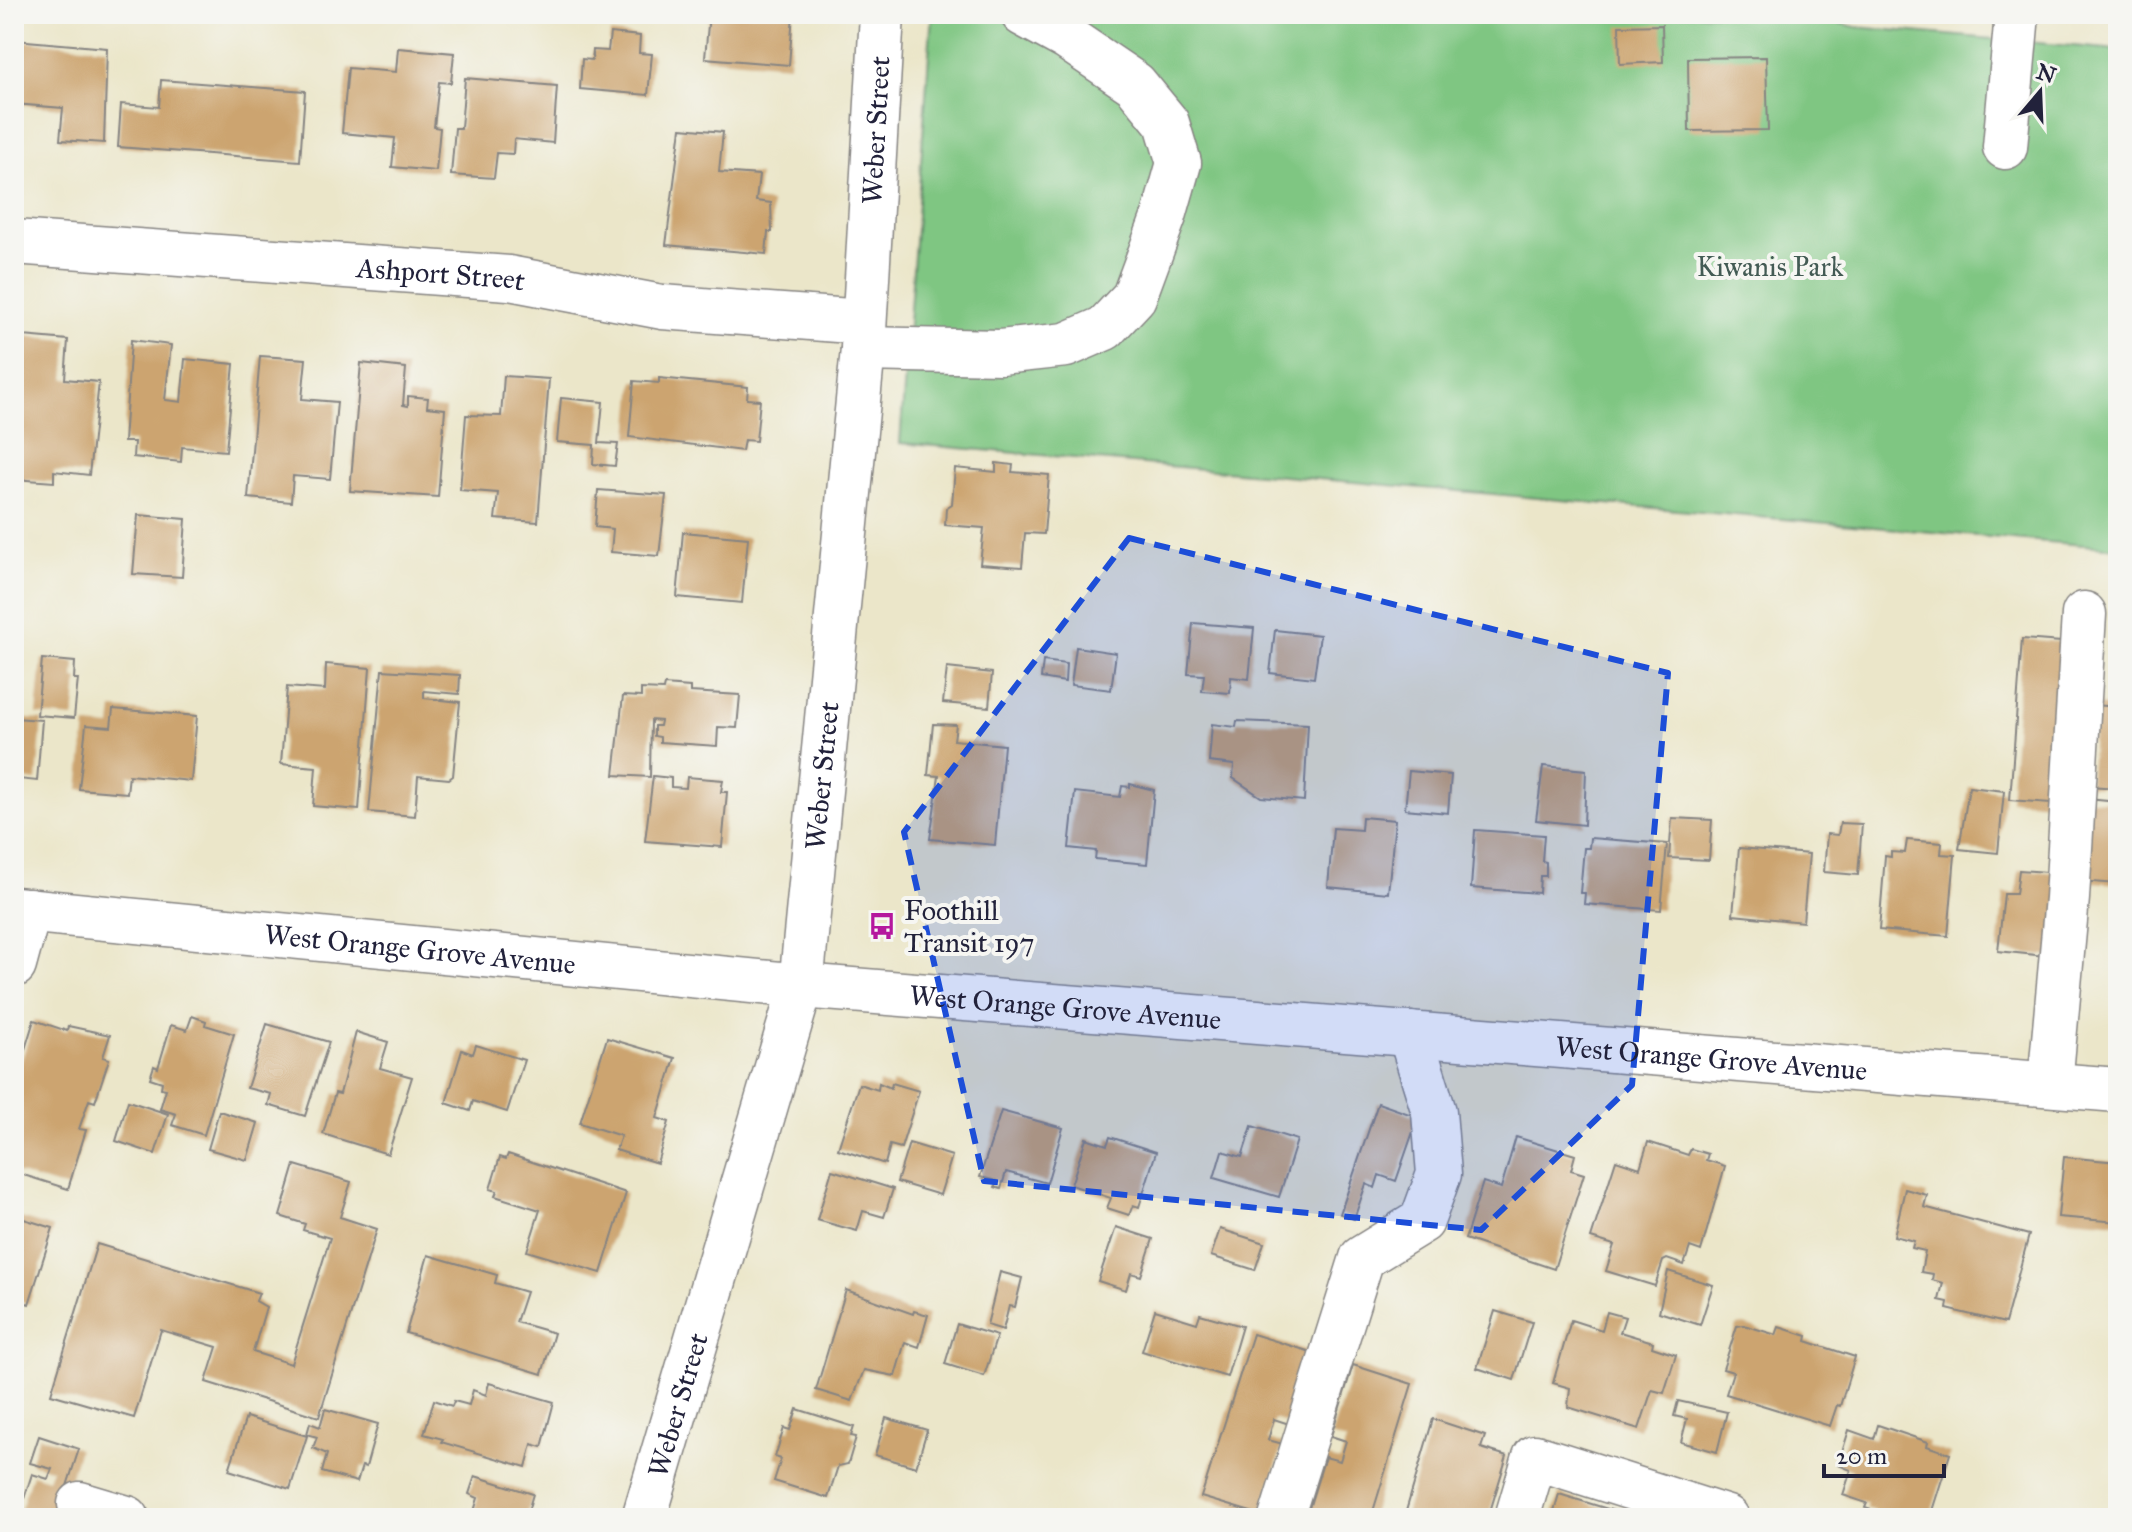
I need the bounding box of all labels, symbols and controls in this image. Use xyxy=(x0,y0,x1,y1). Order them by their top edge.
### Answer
north arrow xyxy=(2000,52,2080,132)
street label: Weber Street xyxy=(854,55,897,205)
text: N xyxy=(2033,58,2060,89)
street label: Ashport Street xyxy=(354,249,528,298)
park label: Kiwanis Park xyxy=(1696,249,1844,284)
street label: Weber Street xyxy=(797,700,846,851)
place label: Foothill Transit 197 xyxy=(904,893,1035,960)
bus stop icon: Foothill Transit 197 xyxy=(867,911,897,941)
street label: West Orange Grove Avenue xyxy=(263,916,577,981)
street label: West Orange Grove Avenue xyxy=(908,977,1223,1037)
street label: West Orange Grove Avenue xyxy=(1554,1028,1869,1088)
street label: Weber Street xyxy=(640,1329,715,1481)
scale bar xyxy=(1824,1428,1944,1478)
text: 20 m xyxy=(1836,1441,1887,1471)

